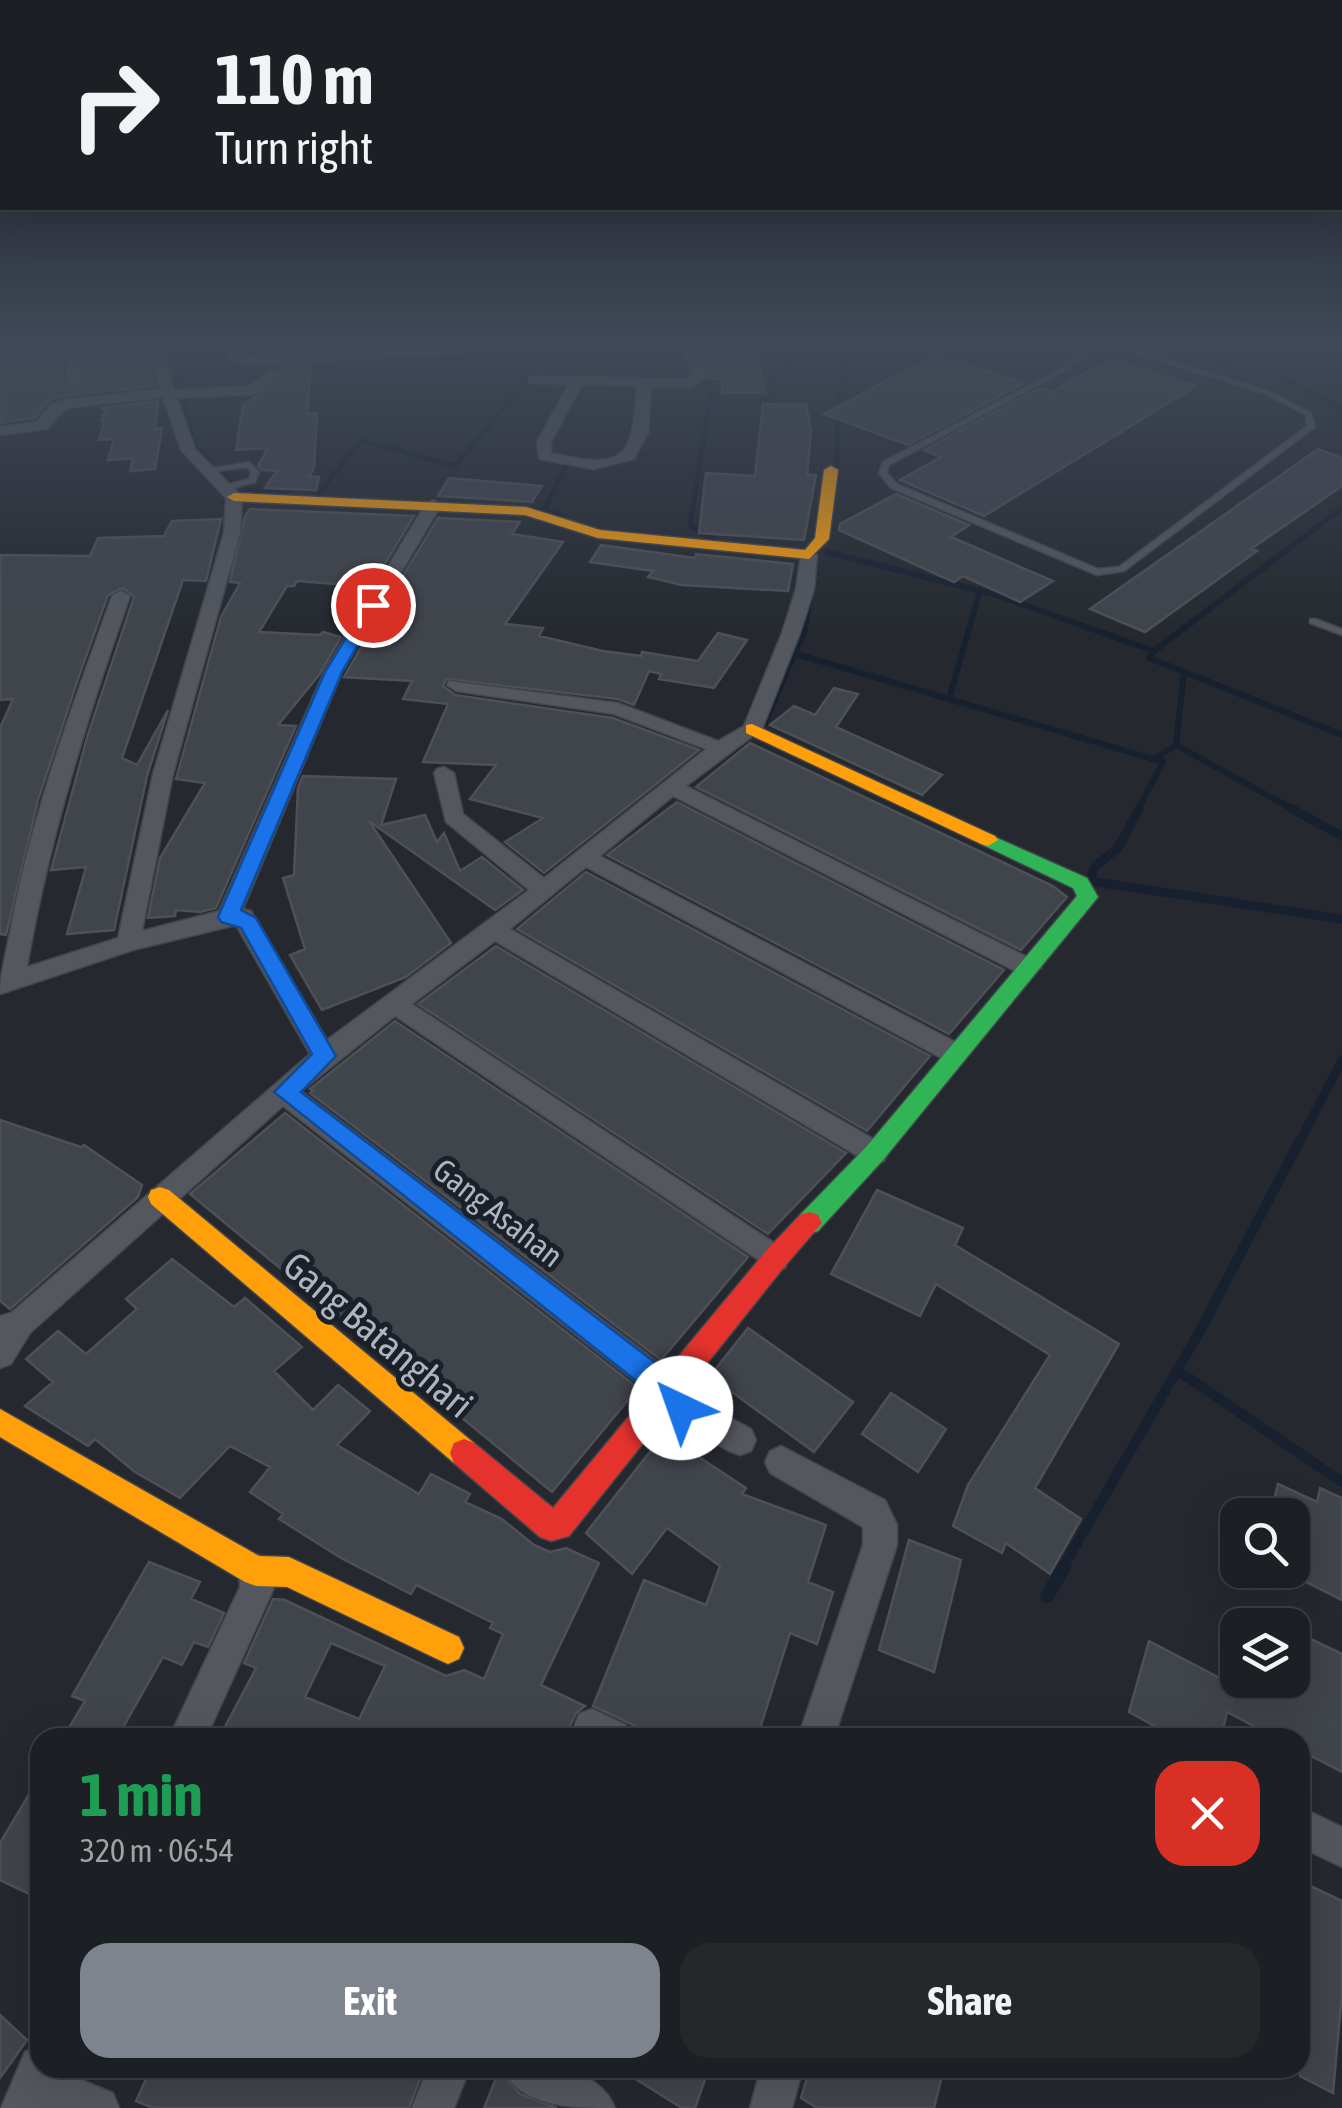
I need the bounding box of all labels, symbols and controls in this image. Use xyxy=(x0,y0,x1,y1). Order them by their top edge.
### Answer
text: 110 m xyxy=(215,39,374,119)
icon: right xyxy=(50,40,180,170)
text: Turn right xyxy=(215,122,373,174)
pin xyxy=(331,563,416,648)
icon: arrive xyxy=(346,578,401,633)
street label: Gang Asahan xyxy=(427,1151,570,1274)
street label: Gang Batanghari xyxy=(275,1243,481,1426)
position arrow xyxy=(629,1356,733,1460)
map controls xyxy=(1220,1498,1310,1698)
button: search xyxy=(1220,1498,1310,1588)
button: layers xyxy=(1220,1608,1310,1698)
text: 1 min xyxy=(80,1760,203,1829)
button: close xyxy=(1155,1761,1260,1866)
text: 320 m · 06:54 xyxy=(80,1832,234,1869)
button: Exit xyxy=(80,1943,660,2058)
button: Share xyxy=(680,1943,1260,2058)

